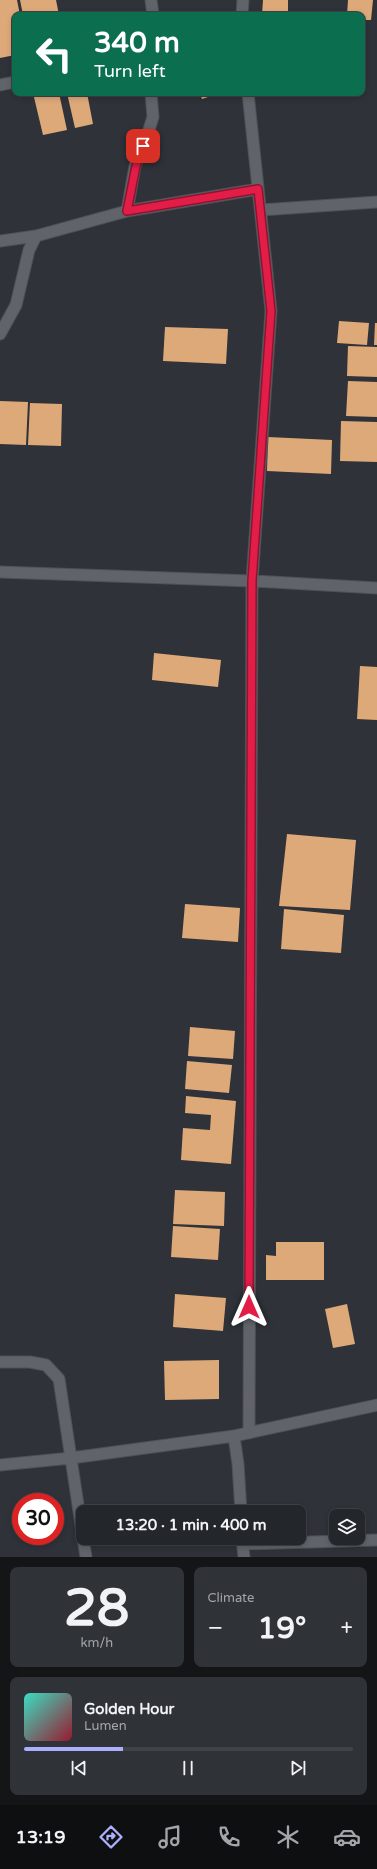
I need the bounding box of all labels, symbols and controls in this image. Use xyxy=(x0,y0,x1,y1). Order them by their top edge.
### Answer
text: 340 m xyxy=(94,26,180,60)
icon: left xyxy=(28,28,80,80)
text: Turn left xyxy=(94,60,166,82)
pin xyxy=(126,129,160,163)
icon: arrive xyxy=(132,135,154,157)
position arrow xyxy=(228,1286,270,1328)
speed limit sign: 30 xyxy=(12,1493,64,1545)
map controls xyxy=(329,1509,365,1545)
button: layers xyxy=(329,1509,365,1545)
text: 13:20 · 1 min · 400 m xyxy=(116,1516,266,1534)
text: 28 xyxy=(64,1577,129,1640)
text: Climate xyxy=(208,1590,254,1606)
text: 19° xyxy=(257,1610,306,1647)
text: − xyxy=(208,1615,223,1641)
text: + xyxy=(341,1615,353,1641)
text: km/h xyxy=(80,1635,113,1651)
text: Golden Hour xyxy=(84,1700,174,1718)
text: Lumen xyxy=(84,1718,127,1734)
icon: previous xyxy=(68,1757,90,1779)
icon: pause xyxy=(177,1757,199,1779)
icon: next xyxy=(287,1757,309,1779)
icon: directions xyxy=(97,1823,125,1851)
icon: music xyxy=(156,1823,184,1851)
icon: phone xyxy=(215,1823,243,1851)
icon: climate xyxy=(274,1823,302,1851)
icon: car xyxy=(333,1823,361,1851)
text: 13:19 xyxy=(16,1826,65,1848)

